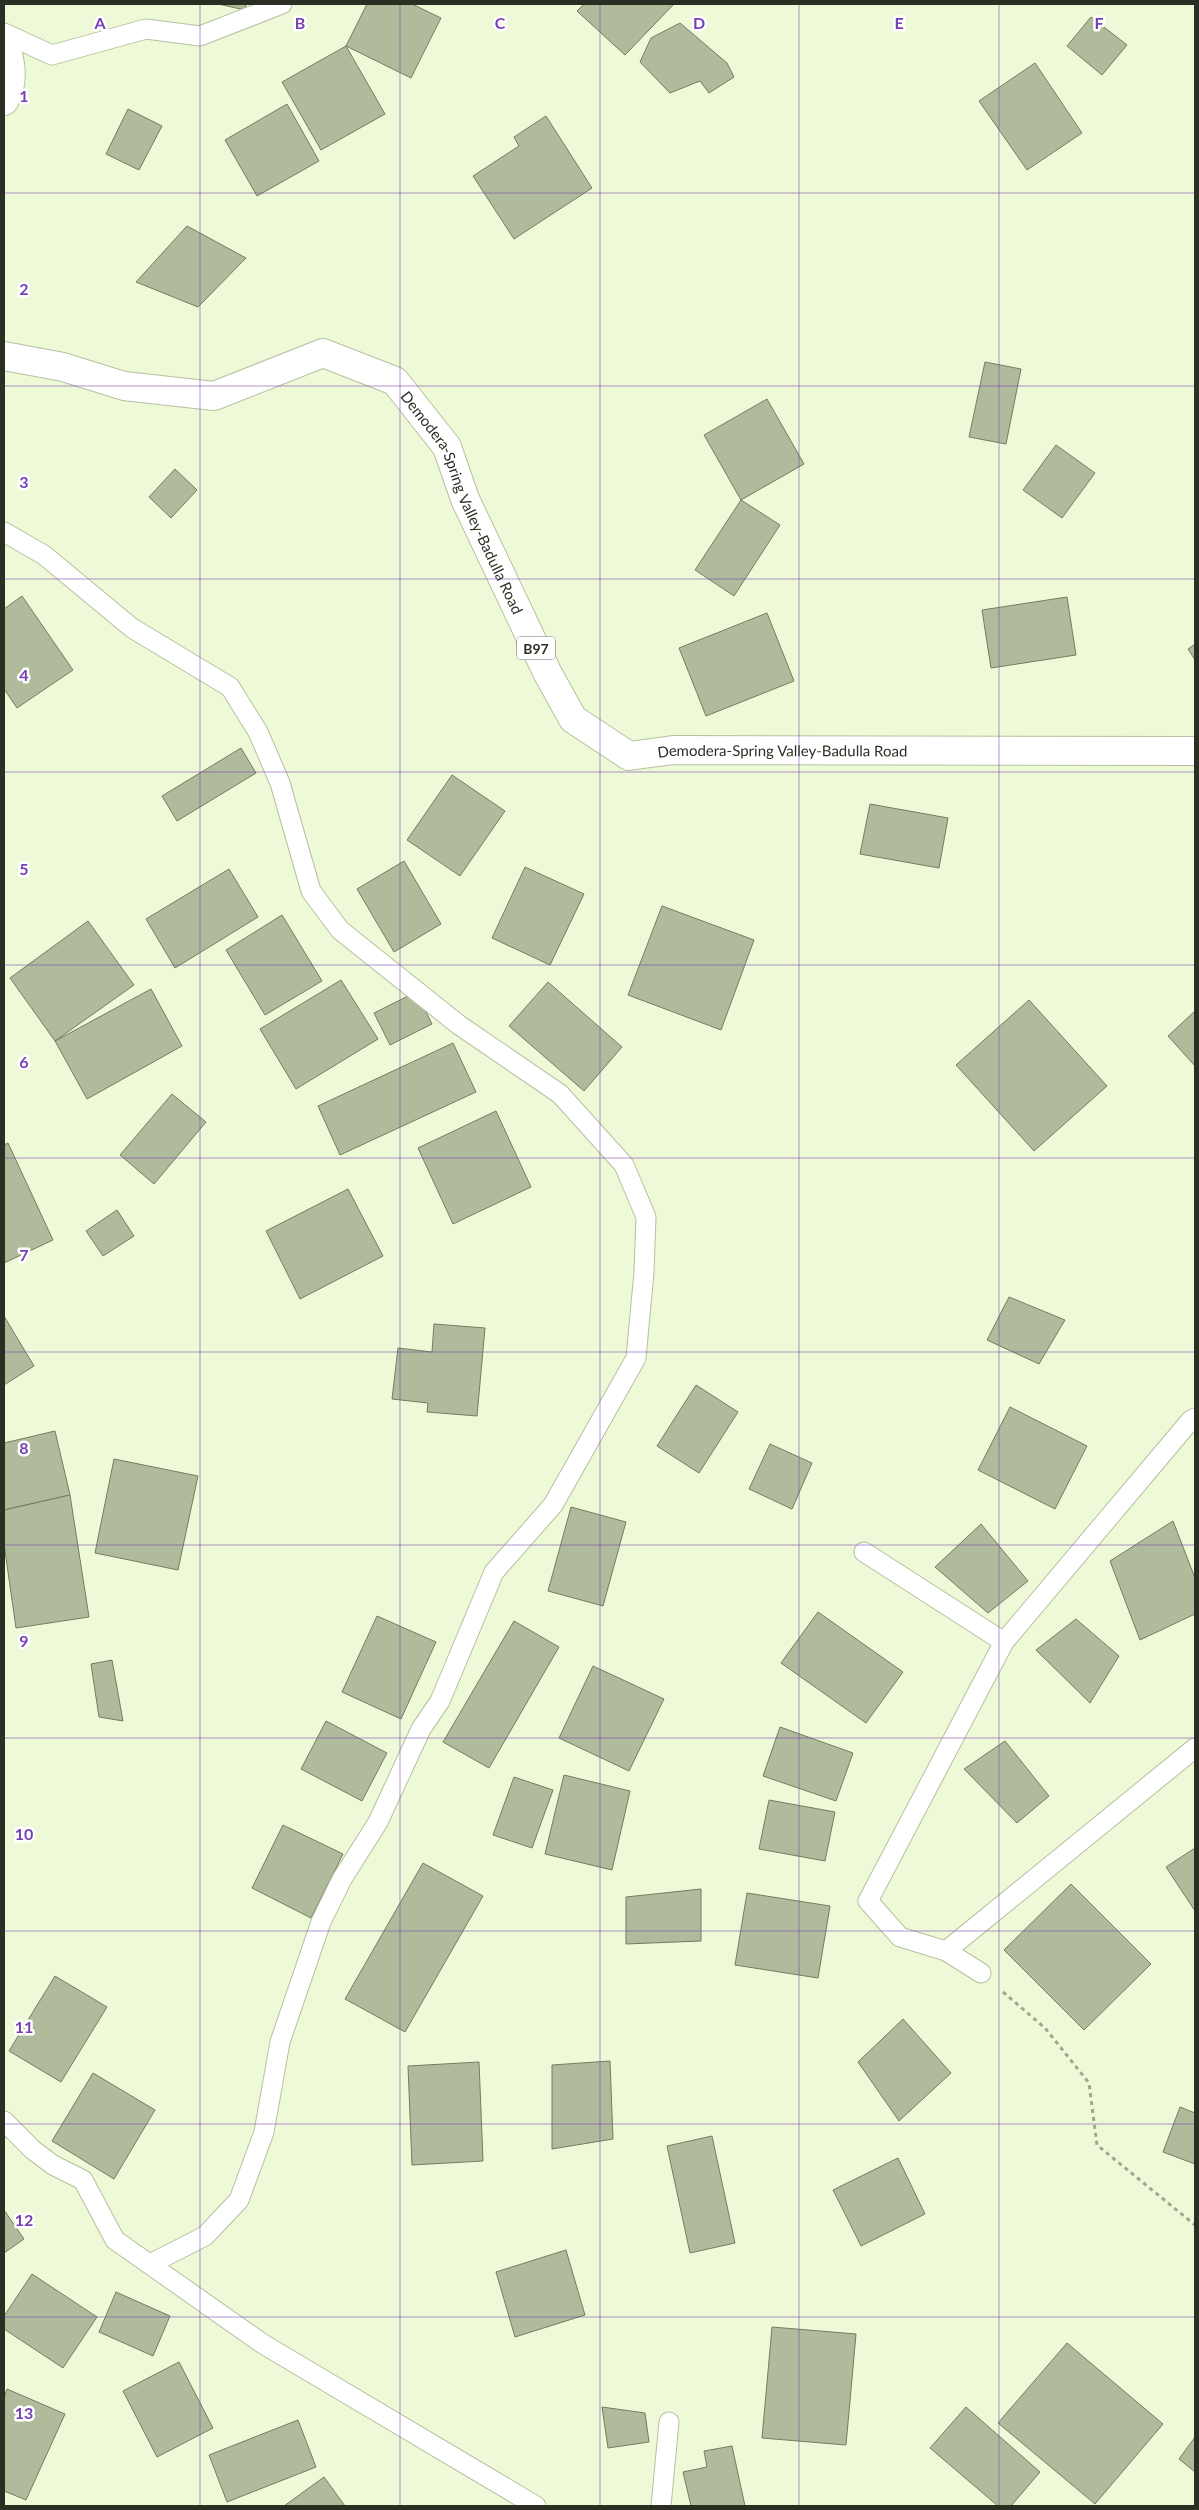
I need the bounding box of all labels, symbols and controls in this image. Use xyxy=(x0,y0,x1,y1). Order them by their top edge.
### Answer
text: A xyxy=(93,13,106,32)
text: B xyxy=(295,13,305,32)
text: C xyxy=(495,13,506,32)
text: D xyxy=(693,13,705,32)
text: E xyxy=(894,13,904,32)
text: F xyxy=(1094,13,1104,32)
text: 1 xyxy=(19,86,29,105)
text: 2 xyxy=(19,279,29,298)
street label: Demodera-Spring Valley-Badulla Road xyxy=(397,387,527,617)
text: 3 xyxy=(19,472,29,491)
road number: B97 xyxy=(517,636,555,660)
text: 4 xyxy=(19,665,29,684)
street label: Demodera-Spring Valley-Badulla Road xyxy=(656,741,907,761)
text: 5 xyxy=(19,859,29,878)
text: 6 xyxy=(19,1052,29,1071)
text: 7 xyxy=(19,1245,29,1264)
text: 8 xyxy=(19,1438,29,1457)
text: 9 xyxy=(19,1631,29,1650)
text: 10 xyxy=(15,1824,33,1843)
text: 11 xyxy=(15,2017,33,2036)
text: 12 xyxy=(15,2210,33,2229)
text: 13 xyxy=(15,2403,33,2422)

